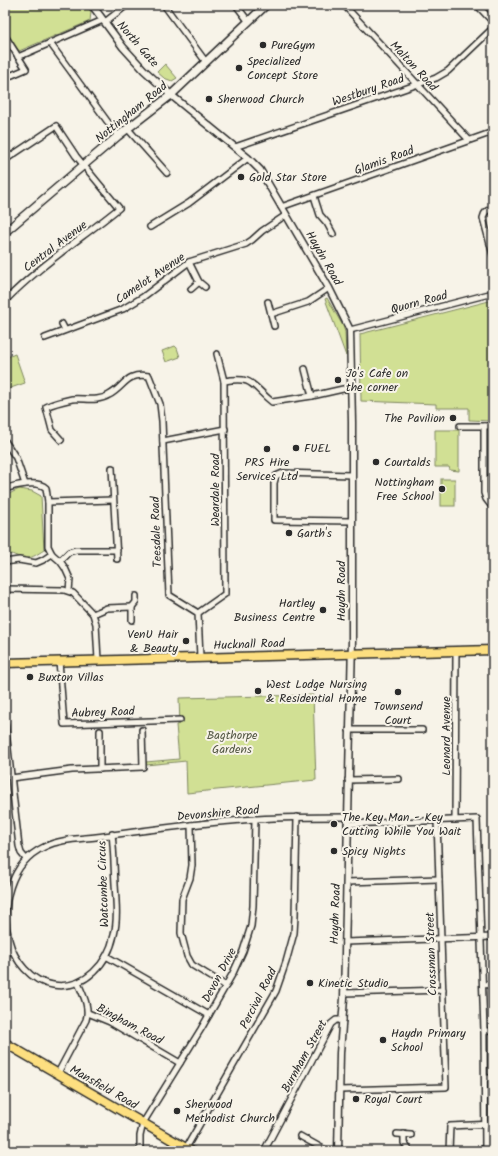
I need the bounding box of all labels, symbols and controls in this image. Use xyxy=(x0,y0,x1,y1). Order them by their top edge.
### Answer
street label: North Gate xyxy=(112,17,164,72)
place label: PureGym xyxy=(271,36,316,55)
street label: Malton Road xyxy=(385,37,443,97)
marker: PureGym xyxy=(258,40,268,50)
place label: Specialized Concept Store xyxy=(247,52,318,85)
marker: Specialized Concept Store xyxy=(234,63,244,73)
street label: Westbury Road xyxy=(330,69,408,112)
street label: Nottingham Road xyxy=(91,77,172,148)
place label: Sherwood Church xyxy=(217,90,304,109)
marker: Sherwood Church xyxy=(204,94,214,104)
street label: Glamis Road xyxy=(352,141,418,180)
place label: Gold Star Store xyxy=(249,168,327,187)
marker: Gold Star Store xyxy=(236,172,246,182)
street label: Central Avenue xyxy=(19,215,92,277)
street label: Haydn Road xyxy=(300,227,347,290)
street label: Camelot Avenue xyxy=(111,248,190,309)
street label: Quorn Road xyxy=(389,286,451,319)
place label: Jo's Cafe on the corner xyxy=(346,364,408,397)
marker: Jo's Cafe on the corner xyxy=(333,375,343,385)
place label: The Pavilion xyxy=(384,409,445,428)
marker: The Pavilion xyxy=(448,413,458,423)
place label: FUEL xyxy=(304,439,331,458)
marker: FUEL xyxy=(291,443,301,453)
marker: PRS Hire Services Ltd xyxy=(262,444,272,454)
street label: Weardale Road xyxy=(206,452,225,527)
place label: PRS Hire Services Ltd xyxy=(236,453,299,486)
place label: Courtalds xyxy=(384,453,431,472)
marker: Courtalds xyxy=(371,457,381,467)
place label: Nottingham Free School xyxy=(375,473,434,506)
marker: Nottingham Free School xyxy=(437,484,447,494)
street label: Teesdale Road xyxy=(146,495,167,568)
place label: Garth's xyxy=(297,524,332,543)
marker: Garth's xyxy=(284,528,294,538)
street label: Haydn Road xyxy=(332,560,351,621)
place label: Hartley Business Centre xyxy=(234,594,316,627)
marker: Hartley Business Centre xyxy=(318,605,328,615)
place label: VenU Hair & Beauty xyxy=(127,625,179,658)
street label: Hucknall Road xyxy=(213,634,286,655)
marker: VenU Hair & Beauty xyxy=(181,636,191,646)
place label: Buxton Villas xyxy=(38,668,104,687)
marker: Buxton Villas xyxy=(25,672,35,682)
place label: West Lodge Nursing & Residential Home xyxy=(266,675,367,708)
marker: West Lodge Nursing & Residential Home xyxy=(253,686,263,696)
marker: Townsend Court xyxy=(393,687,403,697)
street label: Leonard Avenue xyxy=(437,696,456,776)
place label: Townsend Court xyxy=(373,697,424,730)
street label: Aubrey Road xyxy=(71,702,136,723)
park label: Bagthorpe Gardens xyxy=(207,726,258,759)
street label: Devonshire Road xyxy=(176,800,261,827)
place label: The Key Man - Key Cutting While You Wait xyxy=(342,808,462,841)
marker: The Key Man - Key Cutting While You Wait xyxy=(329,819,339,829)
street label: Watcombe Circus xyxy=(92,840,115,928)
place label: Spicy Nights xyxy=(342,842,406,861)
marker: Spicy Nights xyxy=(329,846,339,856)
street label: Haydn Road xyxy=(325,882,346,945)
street label: Crossman Street xyxy=(421,912,442,996)
street label: Devon Drive xyxy=(197,944,242,1006)
street label: Percival Road xyxy=(235,963,282,1032)
place label: Kinetic Studio xyxy=(318,974,388,993)
marker: Kinetic Studio xyxy=(305,978,315,988)
street label: Bingham Road xyxy=(93,999,167,1050)
street label: Burnham Street xyxy=(277,1016,332,1096)
place label: Haydn Primary School xyxy=(391,1024,466,1057)
marker: Haydn Primary School xyxy=(378,1035,388,1045)
street label: Mansfield Road xyxy=(66,1060,142,1115)
place label: Royal Court xyxy=(364,1090,423,1109)
marker: Royal Court xyxy=(351,1094,361,1104)
place label: Sherwood Methodist Church xyxy=(185,1095,275,1128)
marker: Sherwood Methodist Church xyxy=(172,1106,182,1116)

